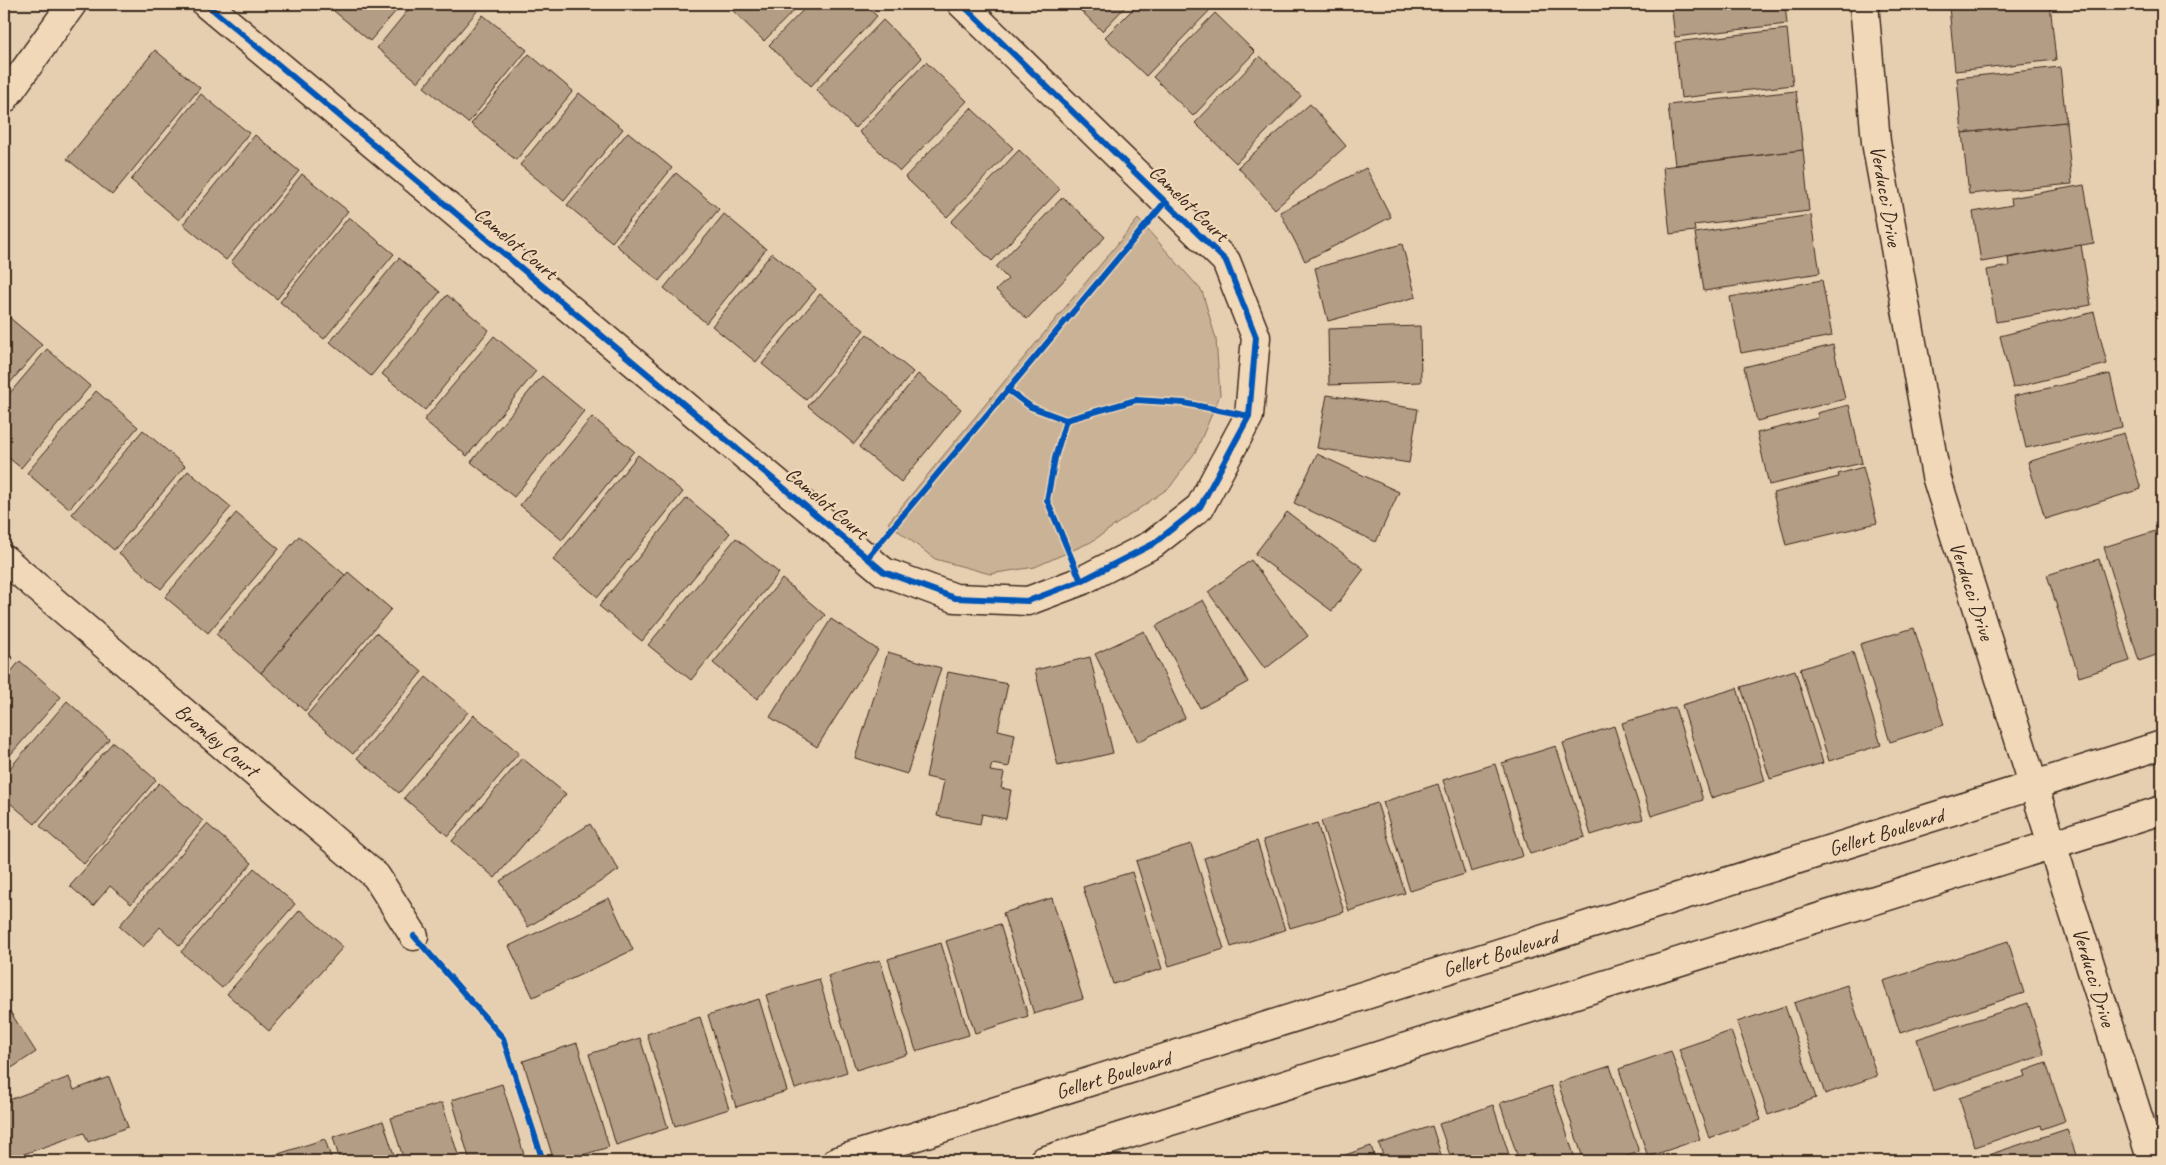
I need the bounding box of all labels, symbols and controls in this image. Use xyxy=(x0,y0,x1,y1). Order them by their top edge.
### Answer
street label: Verducci Drive xyxy=(1864,144,1908,250)
street label: Camelot Court xyxy=(1144,159,1236,249)
street label: Camelot Court xyxy=(469,201,564,287)
street label: Camelot Court xyxy=(780,461,875,547)
street label: Verducci Drive xyxy=(1944,539,2000,645)
street label: Bromley Court xyxy=(170,698,266,784)
street label: Gellert Boulevard xyxy=(1825,801,1950,862)
street label: Gellert Boulevard xyxy=(1439,922,1564,983)
street label: Verducci Drive xyxy=(2067,925,2122,1031)
street label: Gellert Boulevard xyxy=(1052,1044,1177,1105)

